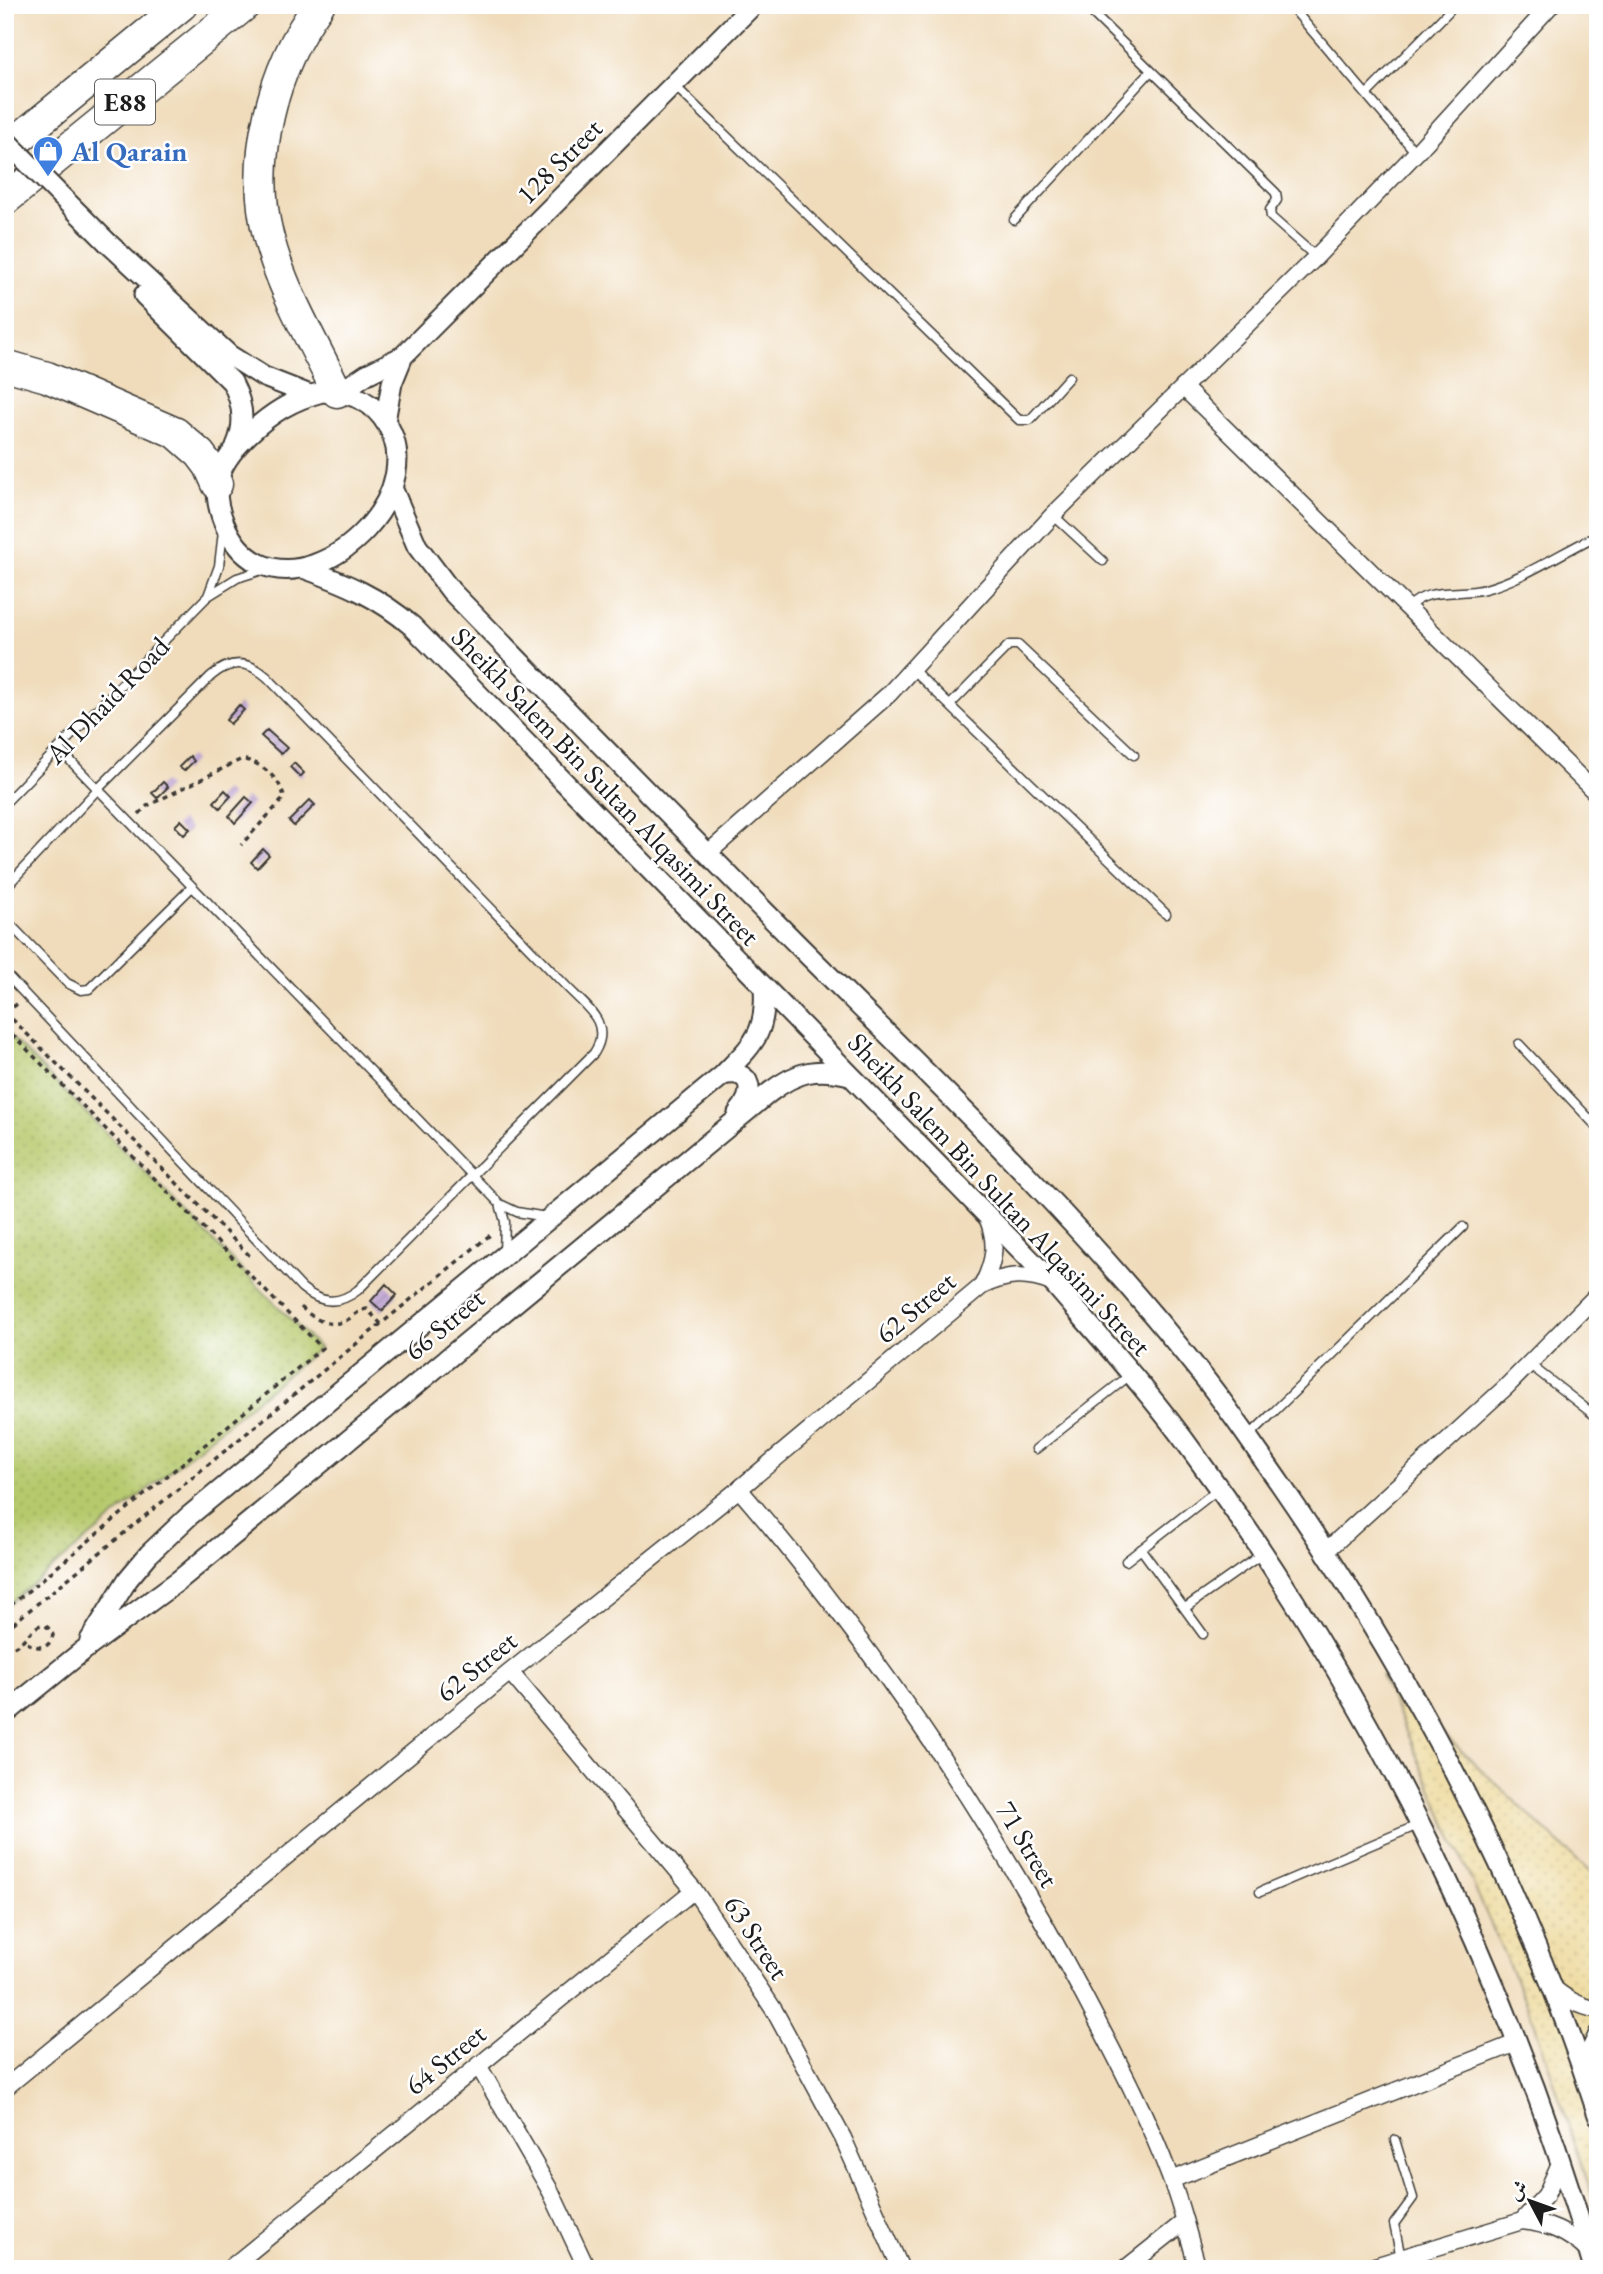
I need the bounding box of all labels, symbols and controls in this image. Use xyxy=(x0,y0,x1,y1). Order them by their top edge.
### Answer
road number: E88 xyxy=(95,80,155,124)
street label: 128 Street xyxy=(508,110,610,212)
place label: Al Qarain xyxy=(70,133,187,169)
shop icon: Al Qarain xyxy=(31,134,65,178)
street label: Sheikh Salem Bin Sultan Alqasimi Street xyxy=(444,619,768,953)
street label: Al Dhaid Road xyxy=(37,628,177,772)
street label: Sheikh Salem Bin Sultan Alqasimi Street xyxy=(840,1025,1160,1363)
street label: 62 Street xyxy=(867,1263,963,1351)
street label: 66 Street xyxy=(396,1280,492,1368)
street label: 62 Street xyxy=(428,1622,524,1710)
street label: 71 Street xyxy=(988,1794,1068,1894)
street label: 63 Street xyxy=(716,1888,798,1986)
street label: 64 Street xyxy=(397,2015,493,2103)
north arrow xyxy=(1494,2166,1564,2236)
text: ش xyxy=(1502,2175,1533,2205)

